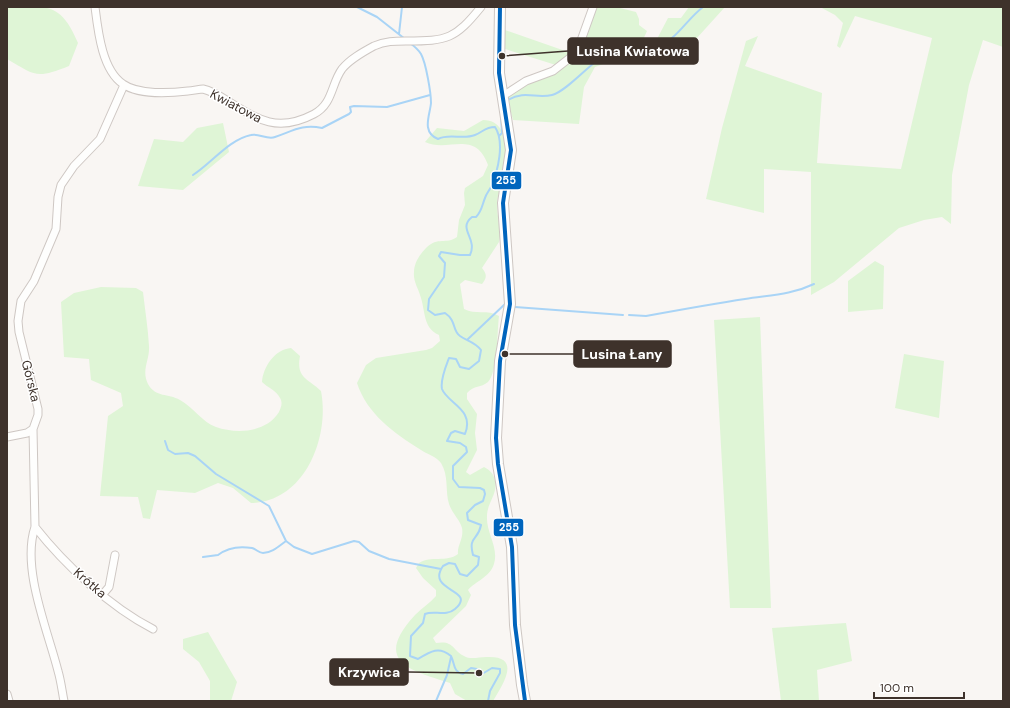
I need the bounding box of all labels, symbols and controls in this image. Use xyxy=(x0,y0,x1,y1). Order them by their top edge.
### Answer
callout: Lusina Kwiatowa xyxy=(568,38,698,64)
text: Lusina Kwiatowa xyxy=(576,42,690,60)
street label: Kwiatowa xyxy=(207,85,265,127)
line badge: 255 xyxy=(491,171,522,190)
text: 255 xyxy=(496,173,516,187)
callout: Lusina Łany xyxy=(574,341,671,367)
text: Lusina Łany xyxy=(581,345,663,363)
street label: Górska xyxy=(18,358,44,404)
line badge: 255 xyxy=(493,518,524,537)
text: 255 xyxy=(499,520,519,534)
street label: Krótka xyxy=(70,564,110,602)
callout: Krzywica xyxy=(330,659,408,685)
text: Krzywica xyxy=(338,663,400,681)
scale bar xyxy=(874,674,964,700)
text: 100 m xyxy=(880,680,914,696)

